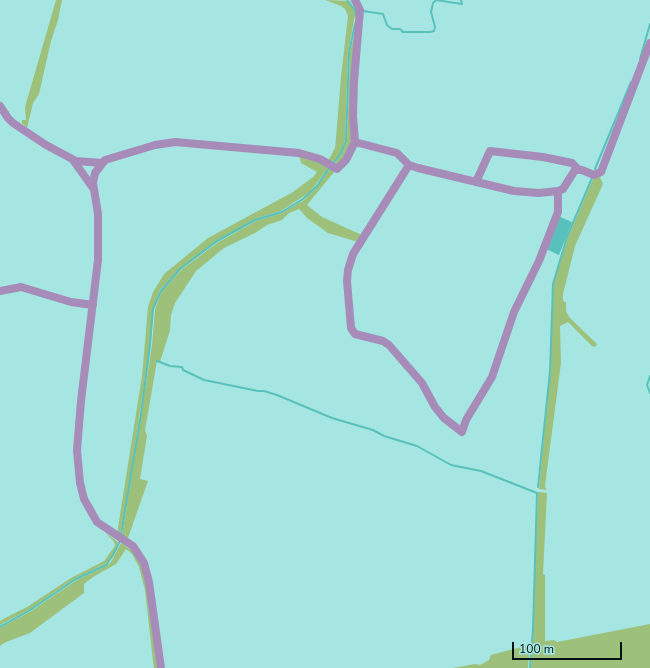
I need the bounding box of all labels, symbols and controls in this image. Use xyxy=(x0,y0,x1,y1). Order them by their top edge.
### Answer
scale bar xyxy=(514,634,624,660)
text: 100 m xyxy=(519,641,554,657)

